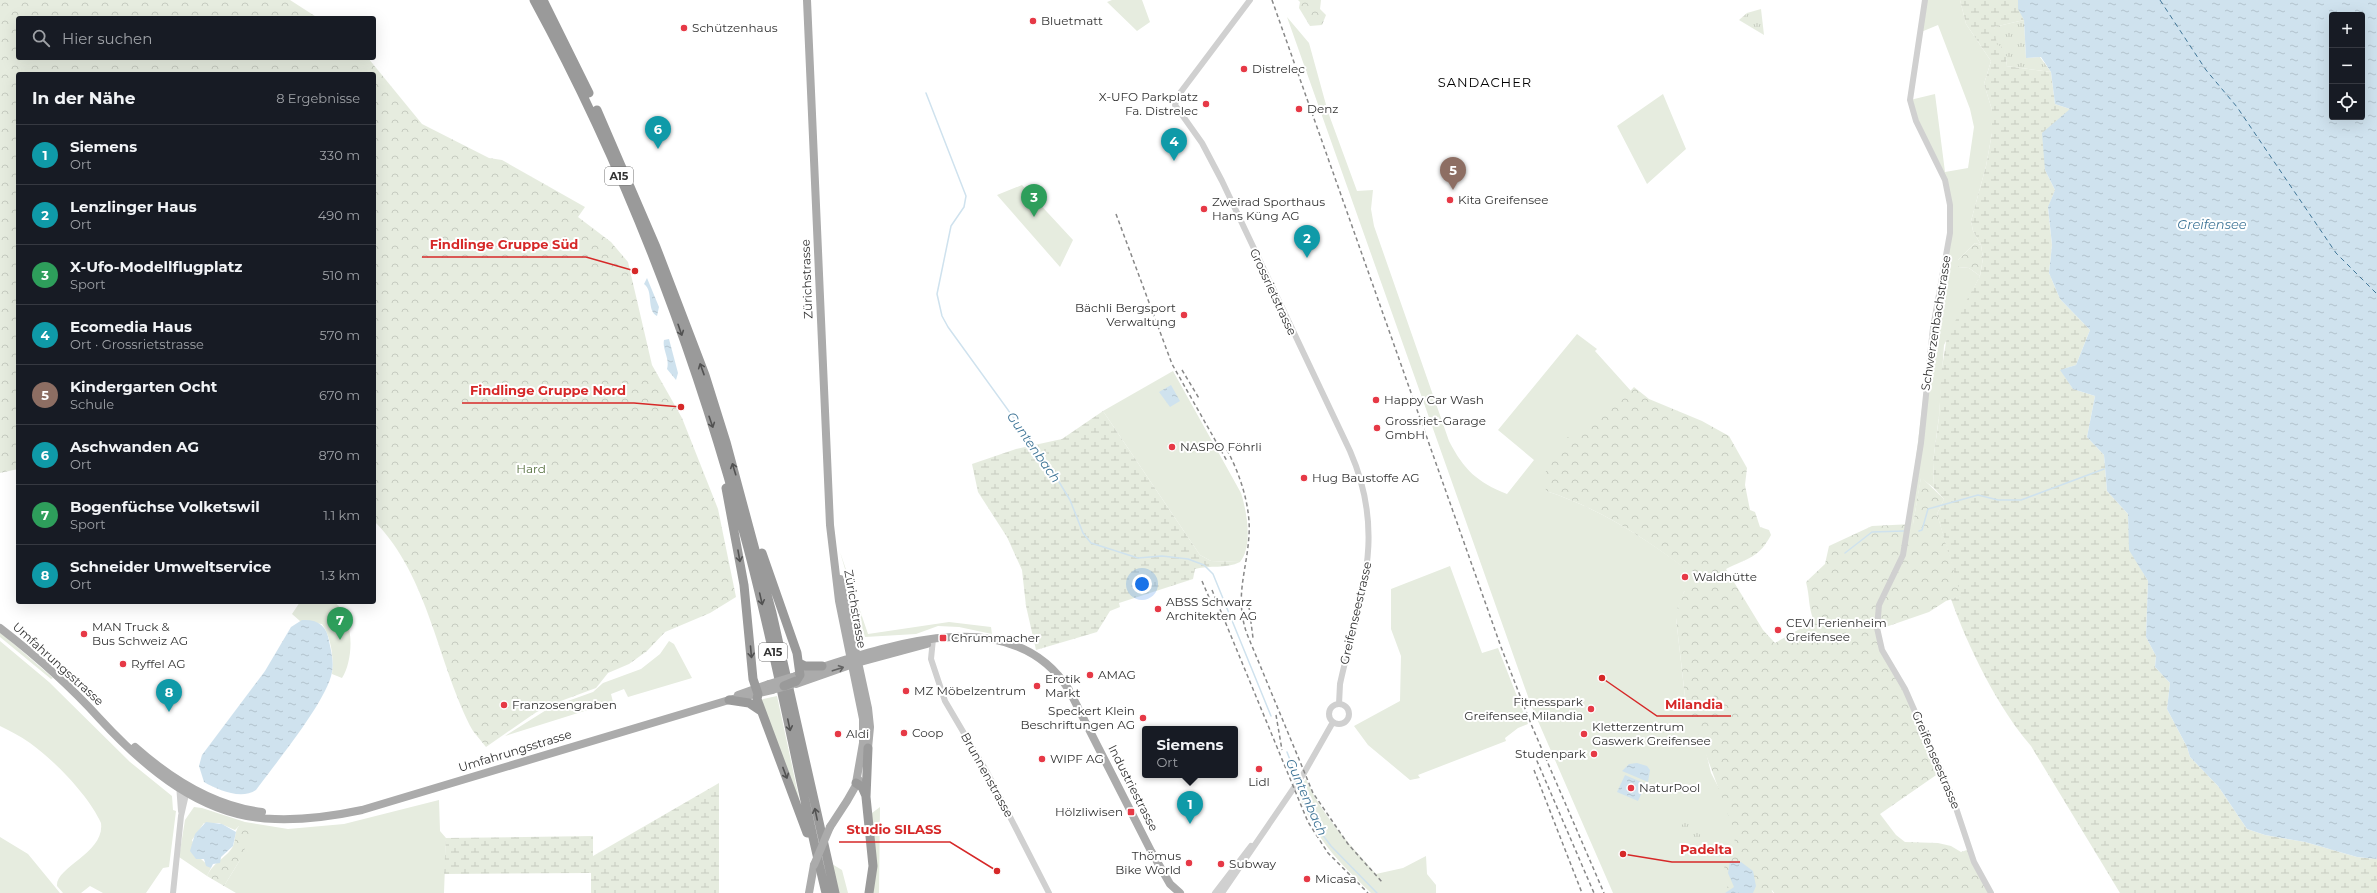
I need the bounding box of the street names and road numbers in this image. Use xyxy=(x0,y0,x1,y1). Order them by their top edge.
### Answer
road number: A15 xyxy=(605,167,633,185)
street label: Zürichstrasse xyxy=(798,239,815,319)
street label: Grossrietstrasse xyxy=(1247,246,1300,338)
street label: Schwerzenbachstrasse xyxy=(1917,254,1954,392)
street label: Greifenseestrasse xyxy=(1336,560,1375,666)
street label: Zürichstrasse xyxy=(841,568,870,649)
street label: Umfahrungsstrasse xyxy=(10,619,107,709)
road number: A15 xyxy=(759,643,787,661)
street label: Greifenseestrasse xyxy=(1909,708,1964,811)
street label: Umfahrungsstrasse xyxy=(456,726,573,775)
street label: Brunnenstrasse xyxy=(958,730,1017,820)
street label: Industriestrasse xyxy=(1105,742,1162,833)

